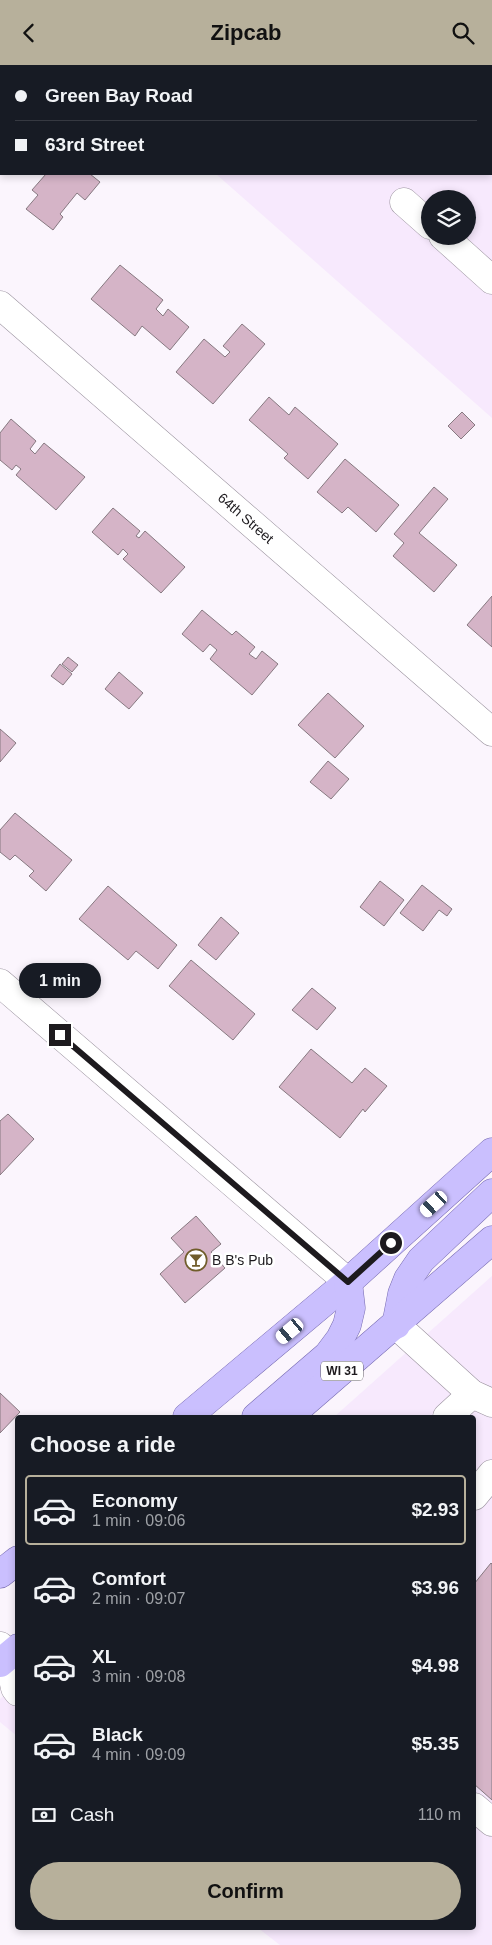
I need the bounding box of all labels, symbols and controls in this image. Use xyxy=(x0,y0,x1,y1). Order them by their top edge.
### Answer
icon: back xyxy=(15,19,43,47)
icon: search xyxy=(449,19,477,47)
text: Zipcab xyxy=(211,20,281,45)
text: Green Bay Road xyxy=(45,85,193,106)
text: 63rd Street xyxy=(45,134,144,155)
map controls xyxy=(421,190,476,245)
button: layers xyxy=(421,190,476,245)
street label: 64th Street xyxy=(215,489,277,547)
callout: 1 min xyxy=(19,963,101,997)
text: 1 min xyxy=(39,972,81,989)
route end xyxy=(49,1024,71,1046)
car xyxy=(417,1188,450,1220)
route start xyxy=(380,1232,402,1254)
bar icon: B B's Pub xyxy=(184,1248,208,1272)
place label: B B's Pub xyxy=(212,1252,273,1268)
car xyxy=(273,1316,306,1346)
road number: WI 31 xyxy=(321,1361,363,1380)
text: Choose a ride xyxy=(30,1432,175,1457)
icon: car xyxy=(32,1488,77,1533)
text: Economy xyxy=(92,1490,178,1511)
text: $2.93 xyxy=(411,1499,459,1520)
text: 1 min · 09:06 xyxy=(92,1512,185,1529)
icon: car xyxy=(32,1566,77,1611)
text: Comfort xyxy=(92,1568,166,1589)
text: $3.96 xyxy=(411,1577,459,1598)
text: 2 min · 09:07 xyxy=(92,1590,185,1607)
icon: car xyxy=(32,1644,77,1689)
text: XL xyxy=(92,1646,116,1667)
text: $4.98 xyxy=(411,1655,459,1676)
text: 3 min · 09:08 xyxy=(92,1668,185,1685)
icon: car xyxy=(32,1722,77,1767)
text: Black xyxy=(92,1724,143,1745)
text: $5.35 xyxy=(411,1733,459,1754)
text: 4 min · 09:09 xyxy=(92,1746,185,1763)
icon: cash xyxy=(30,1801,58,1829)
text: Cash xyxy=(70,1804,114,1825)
text: 110 m xyxy=(418,1806,461,1823)
button: Confirm xyxy=(30,1862,461,1920)

